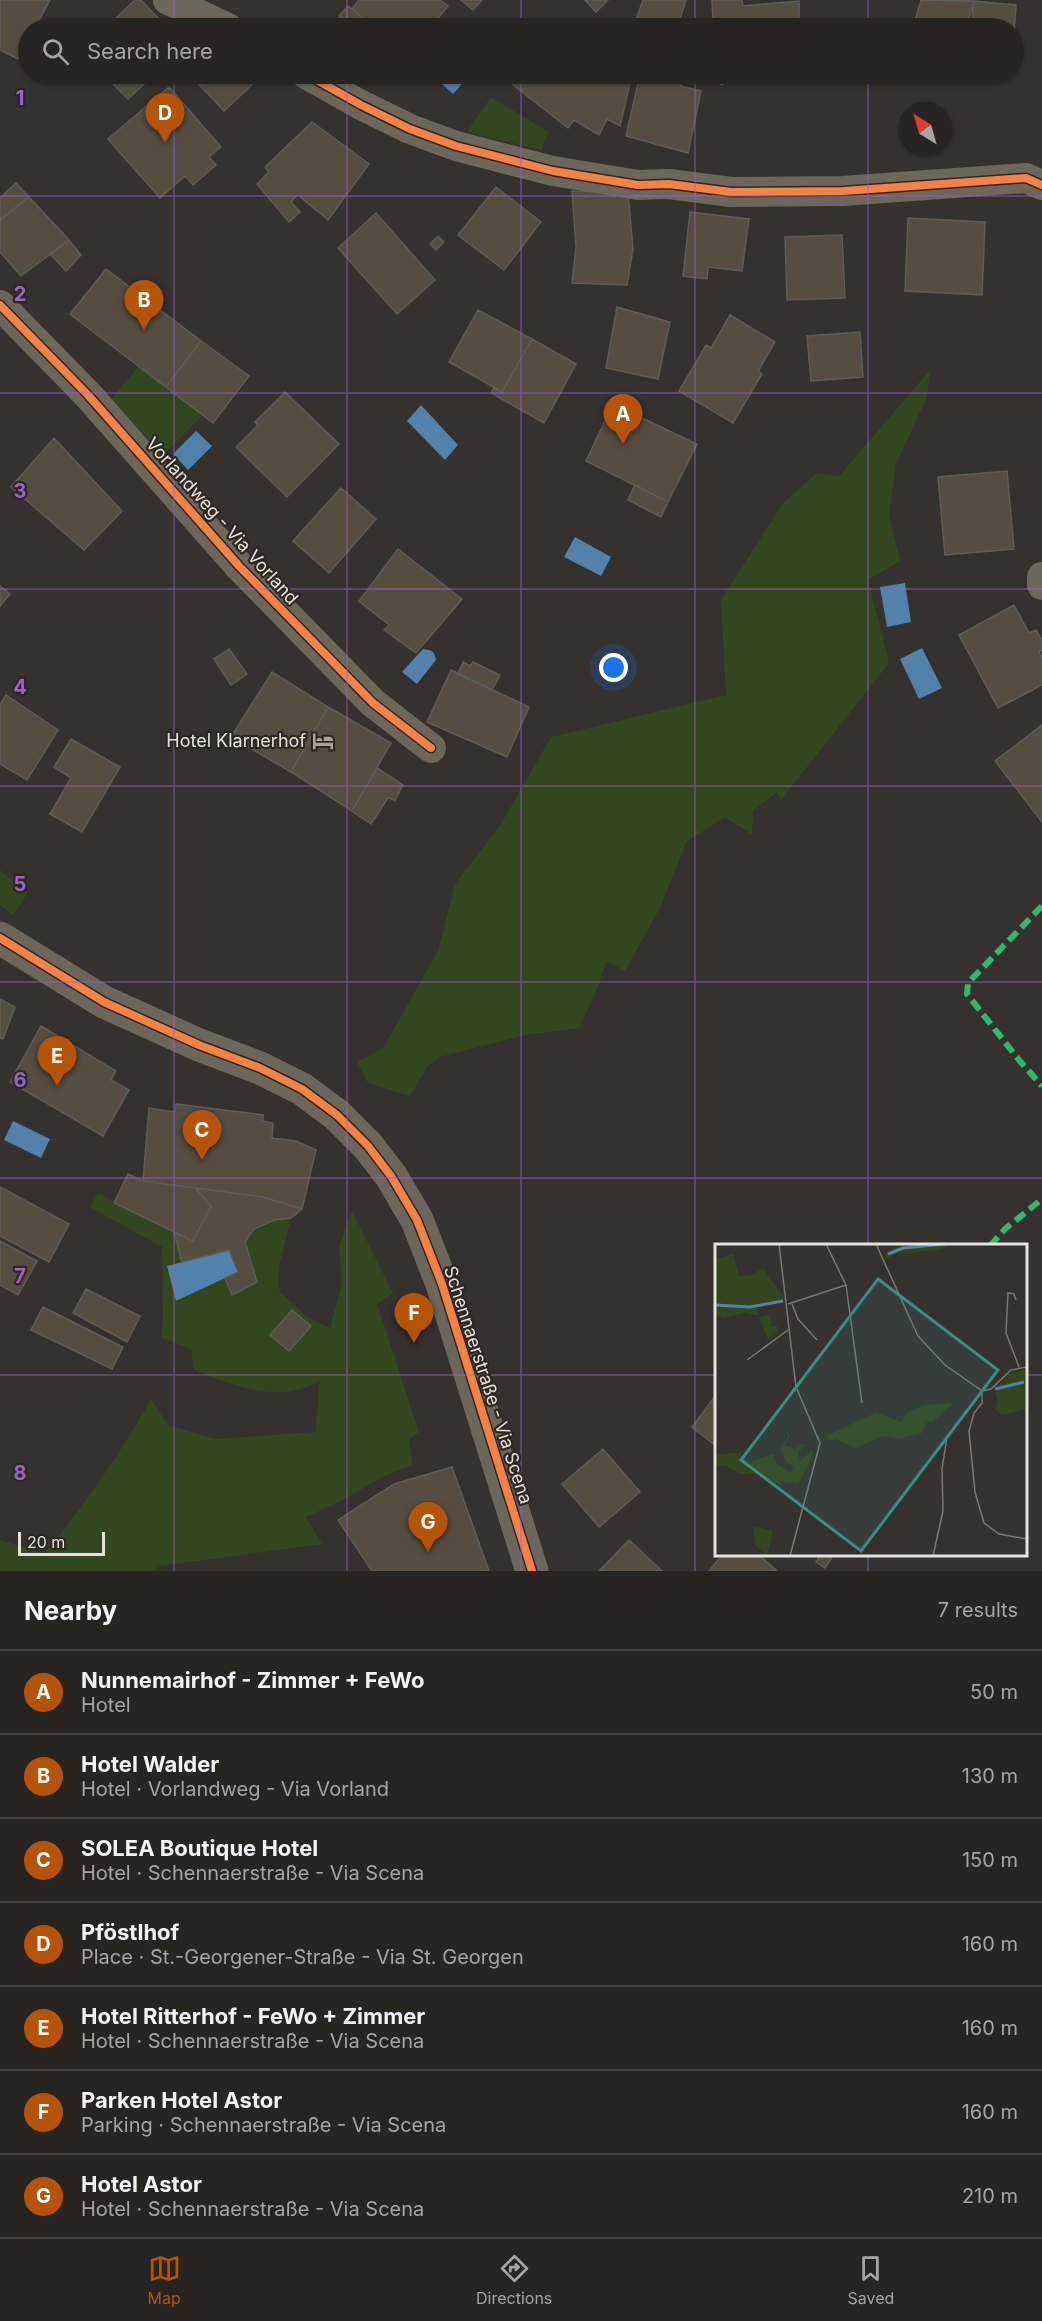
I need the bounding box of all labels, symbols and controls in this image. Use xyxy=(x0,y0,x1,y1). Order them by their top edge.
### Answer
search box xyxy=(18,18,1024,84)
icon: search xyxy=(39,35,72,68)
text: Search here xyxy=(87,38,213,64)
text: 1 xyxy=(16,86,24,110)
pin: D xyxy=(146,94,184,143)
north arrow xyxy=(898,102,952,156)
pin: B xyxy=(124,280,164,330)
text: 2 xyxy=(14,282,26,306)
pin: A xyxy=(604,394,642,444)
street label: Vorlandweg - Via Vorland xyxy=(142,433,303,608)
text: 3 xyxy=(14,479,26,503)
your location xyxy=(599,653,628,682)
text: 4 xyxy=(13,675,27,699)
hotel icon: Hotel Klarnerhof xyxy=(311,729,335,753)
place label: Hotel Klarnerhof xyxy=(166,730,306,751)
text: 5 xyxy=(14,872,26,896)
pin: E xyxy=(38,1036,76,1086)
text: 6 xyxy=(14,1068,27,1092)
pin: C xyxy=(182,1110,222,1160)
inset map xyxy=(715,1244,1027,1556)
street label: Schennaerstraße - Via Scena xyxy=(440,1263,537,1506)
text: 7 xyxy=(14,1264,26,1288)
pin: F xyxy=(394,1294,434,1343)
text: 8 xyxy=(13,1461,27,1485)
pin: G xyxy=(408,1502,448,1552)
scale bar xyxy=(18,1529,105,1556)
text: 20 m xyxy=(27,1532,65,1552)
text: Nearby xyxy=(24,1595,117,1626)
text: 7 results xyxy=(938,1598,1018,1622)
text: Nunnemairhof - Zimmer + FeWo xyxy=(81,1667,424,1693)
text: A xyxy=(36,1680,51,1704)
text: 50 m xyxy=(970,1680,1018,1704)
text: Hotel xyxy=(81,1693,131,1717)
text: Hotel Walder xyxy=(81,1751,219,1777)
text: B xyxy=(37,1764,50,1788)
text: 130 m xyxy=(962,1764,1018,1788)
text: Hotel · Vorlandweg - Via Vorland xyxy=(81,1777,389,1801)
text: SOLEA Boutique Hotel xyxy=(81,1835,318,1861)
text: C xyxy=(36,1848,51,1872)
text: 150 m xyxy=(962,1848,1018,1872)
text: Hotel · Schennaerstraße - Via Scena xyxy=(81,1861,424,1885)
text: Pföstlhof xyxy=(81,1919,179,1945)
text: D xyxy=(36,1932,51,1956)
text: 160 m xyxy=(962,1932,1018,1956)
text: Place · St.-Georgener-Straße - Via St. Georgen xyxy=(81,1945,524,1969)
text: Hotel Ritterhof - FeWo + Zimmer xyxy=(81,2003,425,2029)
text: E xyxy=(37,2016,50,2040)
text: 160 m xyxy=(962,2016,1018,2040)
text: Hotel · Schennaerstraße - Via Scena xyxy=(81,2029,424,2053)
text: Parken Hotel Astor xyxy=(81,2087,282,2113)
text: F xyxy=(38,2100,49,2124)
text: 160 m xyxy=(962,2100,1018,2124)
text: Parking · Schennaerstraße - Via Scena xyxy=(81,2113,446,2137)
text: Hotel Astor xyxy=(81,2171,202,2197)
text: G xyxy=(36,2184,51,2208)
text: 210 m xyxy=(962,2184,1018,2208)
text: Hotel · Schennaerstraße - Via Scena xyxy=(81,2197,424,2221)
tab: Map xyxy=(148,2252,181,2308)
tab: Directions xyxy=(476,2252,552,2308)
tab: Saved xyxy=(848,2252,894,2308)

